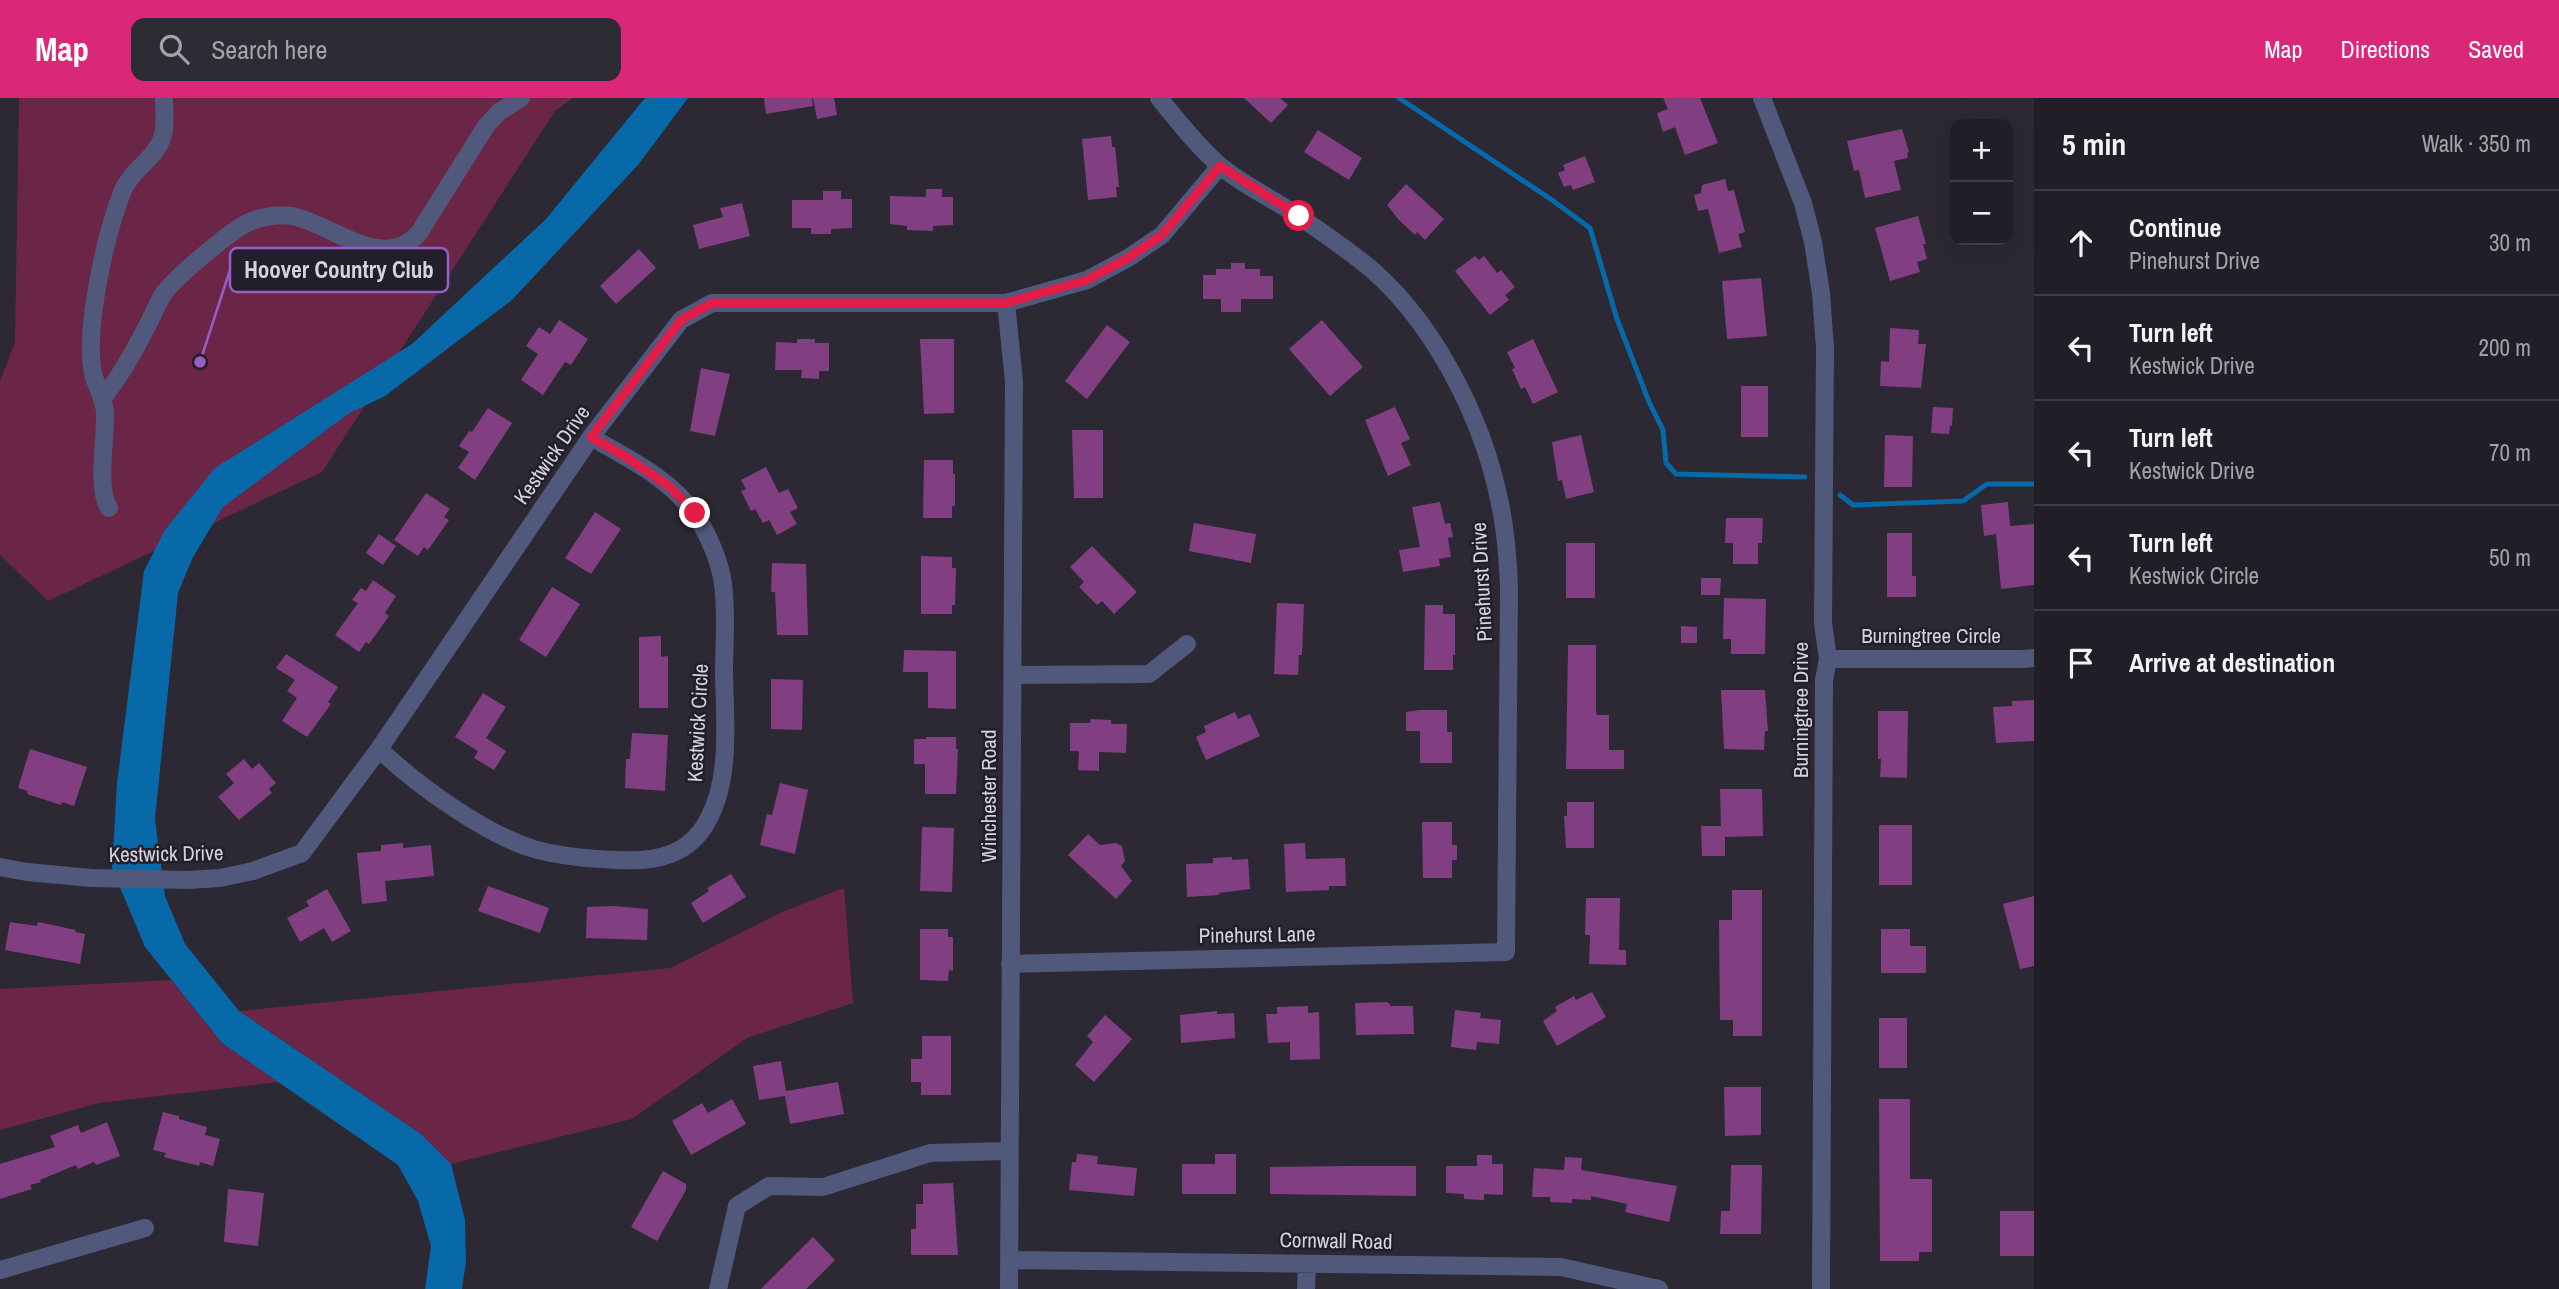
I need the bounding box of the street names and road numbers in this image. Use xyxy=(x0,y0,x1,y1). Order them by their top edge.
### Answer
street label: Kestwick Drive xyxy=(507,399,596,510)
street label: Pinehurst Drive xyxy=(1464,522,1499,643)
street label: Burningtree Circle xyxy=(1861,621,2001,650)
street label: Burningtree Drive xyxy=(1786,642,1815,778)
street label: Kestwick Circle xyxy=(680,663,715,783)
street label: Winchester Road xyxy=(974,729,1003,863)
street label: Kestwick Drive xyxy=(108,838,224,869)
street label: Pinehurst Lane xyxy=(1198,919,1316,950)
street label: Cornwall Road xyxy=(1279,1225,1393,1256)

